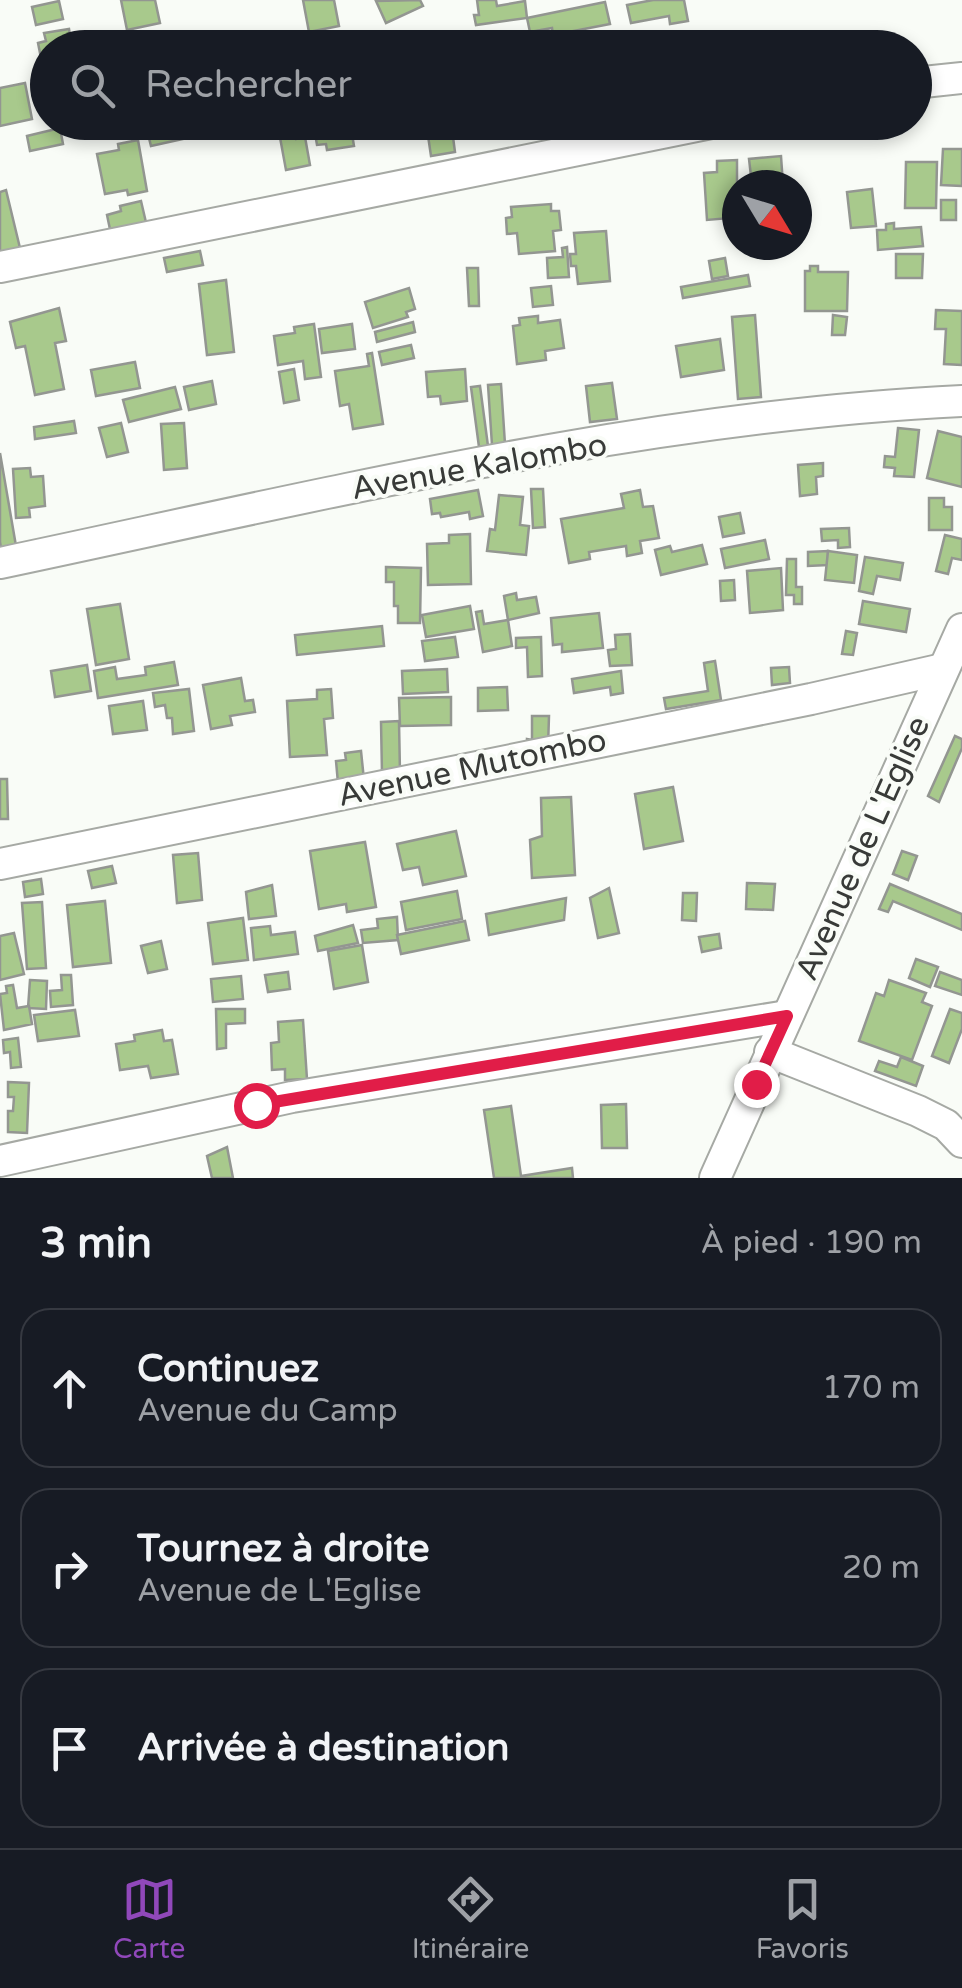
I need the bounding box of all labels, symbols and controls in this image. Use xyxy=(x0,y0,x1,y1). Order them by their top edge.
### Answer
search box xyxy=(30,30,932,140)
icon: search xyxy=(65,58,120,113)
text: Rechercher xyxy=(145,62,352,108)
north arrow xyxy=(722,170,812,260)
street label: Avenue Kalombo xyxy=(348,426,610,508)
street label: Avenue de L'Eglise xyxy=(788,711,938,986)
street label: Avenue Mutombo xyxy=(335,721,610,815)
route end xyxy=(734,1062,780,1108)
route start xyxy=(234,1083,280,1129)
text: 3 min xyxy=(40,1218,152,1269)
text: À pied · 190 m xyxy=(700,1224,922,1262)
text: Continuez xyxy=(137,1346,319,1392)
icon: ahead xyxy=(42,1361,97,1416)
text: 170 m xyxy=(822,1369,920,1407)
text: Avenue du Camp xyxy=(137,1392,398,1430)
text: Tournez à droite xyxy=(137,1526,430,1572)
icon: right xyxy=(42,1541,97,1596)
text: 20 m xyxy=(842,1549,920,1587)
text: Avenue de L'Eglise xyxy=(137,1572,422,1610)
icon: arrive xyxy=(42,1721,97,1776)
text: Arrivée à destination xyxy=(137,1725,510,1771)
tab: Carte xyxy=(113,1872,185,1966)
tab: Itinéraire xyxy=(412,1872,529,1966)
tab: Favoris xyxy=(756,1872,849,1966)

